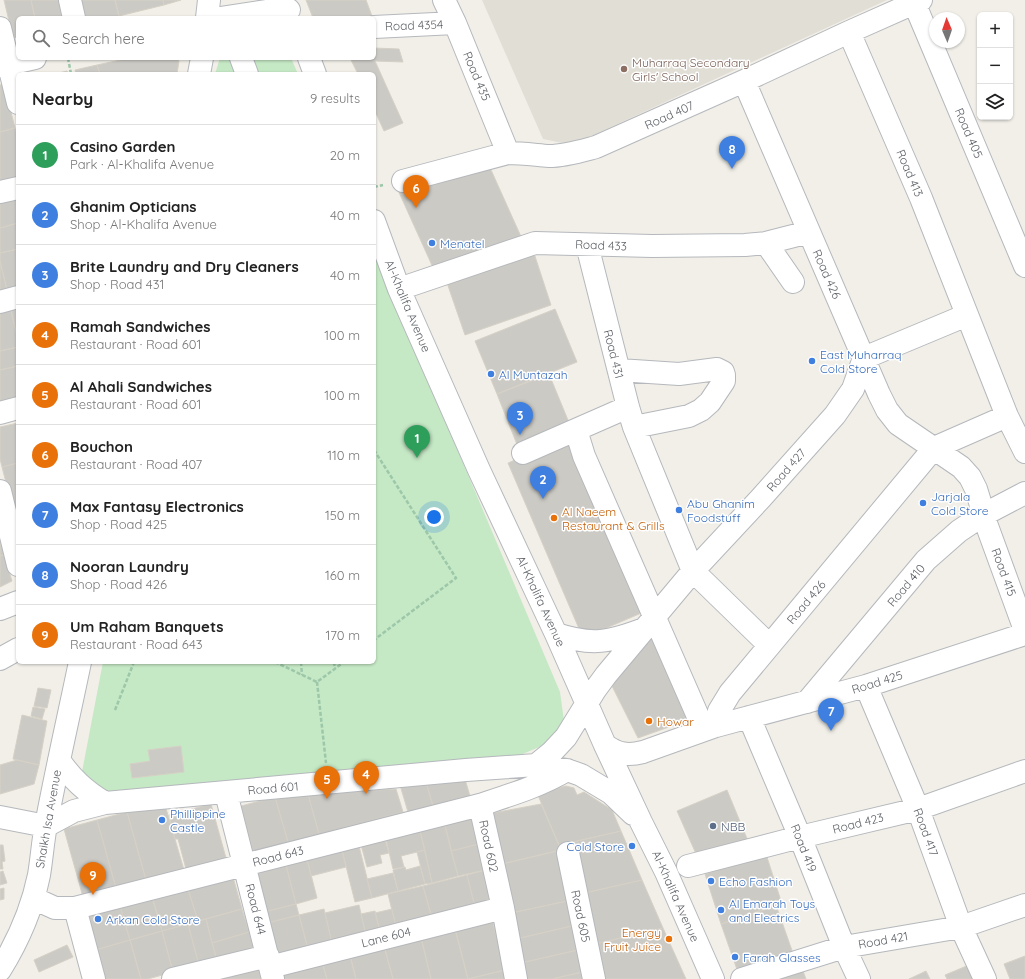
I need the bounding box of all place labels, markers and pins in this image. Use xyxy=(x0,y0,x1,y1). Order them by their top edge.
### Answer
place label: Muharraq Secondary Girls' School xyxy=(632,55,750,84)
marker: Muharraq Secondary Girls' School xyxy=(619,64,629,74)
pin: 8 xyxy=(719,136,745,169)
pin: 6 xyxy=(403,175,429,208)
place label: Menatel xyxy=(440,236,484,251)
marker: Menatel xyxy=(427,238,437,248)
place label: East Muharraq Cold Store xyxy=(820,347,902,376)
marker: East Muharraq Cold Store xyxy=(807,356,817,366)
place label: Al Muntazah xyxy=(499,367,568,382)
marker: Al Muntazah xyxy=(486,369,496,379)
pin: 3 xyxy=(507,402,533,435)
pin: 1 xyxy=(404,425,430,458)
pin: 2 xyxy=(530,466,556,499)
place label: Jarjala Cold Store xyxy=(931,489,989,518)
place label: Abu Ghanim Foodstuff xyxy=(687,496,755,525)
marker: Jarjala Cold Store xyxy=(918,498,928,508)
place label: Al Naeem Restaurant & Grills xyxy=(562,504,665,533)
marker: Abu Ghanim Foodstuff xyxy=(674,505,684,515)
marker: Al Naeem Restaurant & Grills xyxy=(549,513,559,523)
pin: 7 xyxy=(818,698,844,731)
place label: Howar xyxy=(657,714,694,729)
marker: Howar xyxy=(644,716,654,726)
pin: 4 xyxy=(353,761,379,794)
pin: 5 xyxy=(314,766,340,799)
place label: Phillippine Castle xyxy=(170,806,226,835)
marker: Phillippine Castle xyxy=(157,815,167,825)
place label: NBB xyxy=(721,819,746,834)
marker: NBB xyxy=(708,821,718,831)
place label: Cold Store xyxy=(567,839,624,854)
marker: Cold Store xyxy=(627,841,637,851)
pin: 9 xyxy=(80,862,106,895)
place label: Echo Fashion xyxy=(719,874,792,889)
marker: Echo Fashion xyxy=(706,876,716,886)
place label: Al Emarah Toys and Electrics xyxy=(729,896,815,925)
marker: Al Emarah Toys and Electrics xyxy=(716,905,726,915)
place label: Arkan Cold Store xyxy=(106,912,200,927)
marker: Arkan Cold Store xyxy=(93,914,103,924)
place label: Energy Fruit Juice xyxy=(604,925,661,954)
marker: Energy Fruit Juice xyxy=(664,934,674,944)
place label: Farah Glasses xyxy=(743,950,821,965)
marker: Farah Glasses xyxy=(730,952,740,962)

